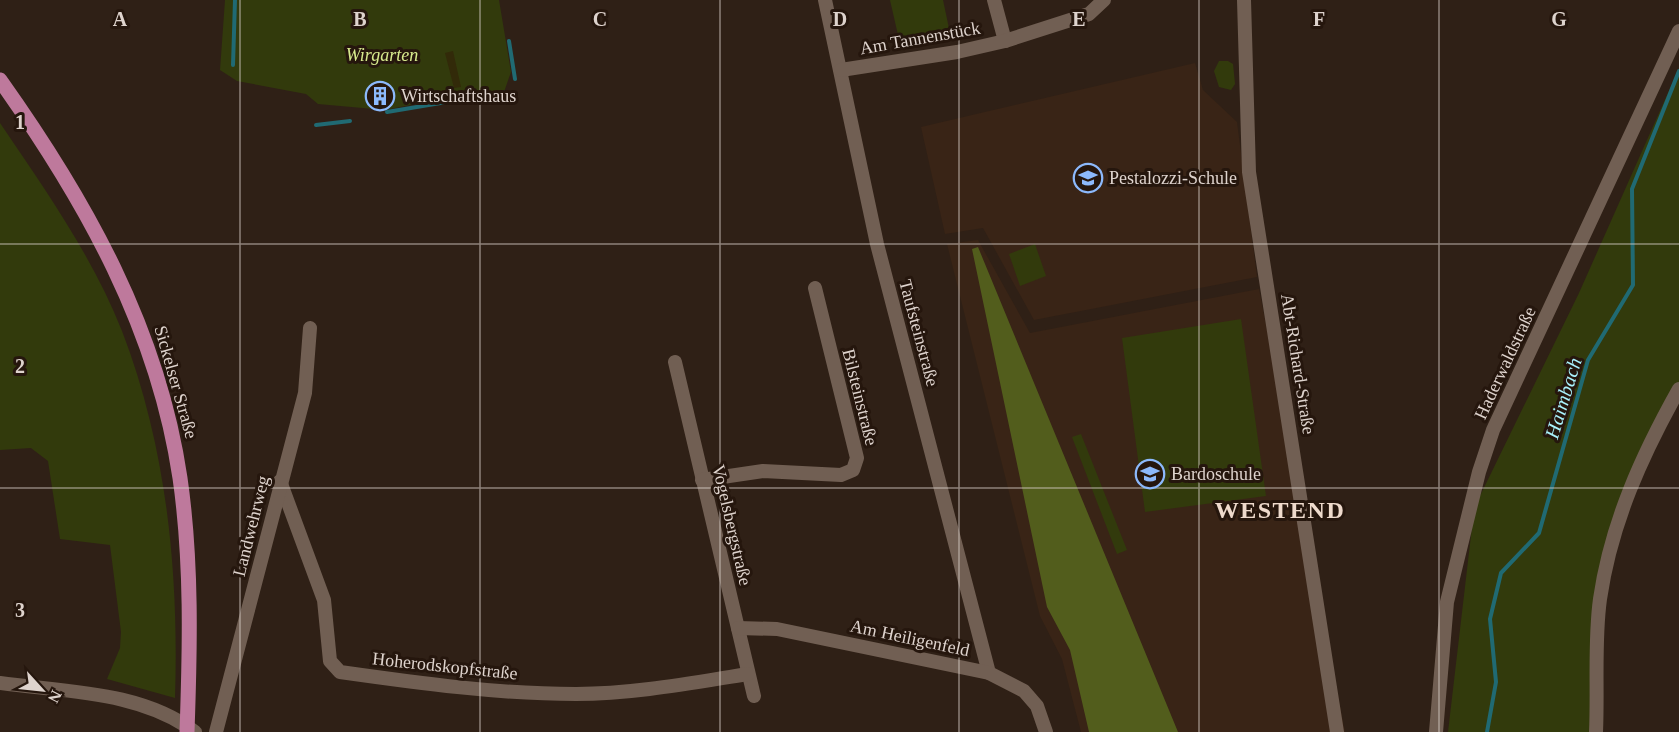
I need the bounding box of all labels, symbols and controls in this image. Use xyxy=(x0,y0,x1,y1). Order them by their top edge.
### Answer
text: A xyxy=(113,8,128,30)
text: B xyxy=(353,8,367,30)
text: C xyxy=(593,8,607,30)
text: D xyxy=(833,8,847,30)
text: E xyxy=(1072,8,1086,30)
text: F xyxy=(1313,8,1325,30)
text: G xyxy=(1551,8,1567,30)
street label: Am Tannenstück xyxy=(858,18,982,58)
park label: Wirgarten xyxy=(346,45,418,65)
building icon: Wirtschaftshaus xyxy=(364,80,396,112)
place label: Wirtschaftshaus xyxy=(401,86,516,106)
text: 1 xyxy=(15,111,25,133)
school or university icon: Pestalozzi-Schule xyxy=(1072,162,1104,194)
place label: Pestalozzi-Schule xyxy=(1109,168,1237,188)
street label: Taufsteinstraße xyxy=(895,277,943,389)
street label: Abt-Richard-Straße xyxy=(1277,292,1319,436)
street label: Haderwaldstraße xyxy=(1470,304,1540,422)
street label: Sickelser Straße xyxy=(150,323,202,441)
street label: Bilsteinstraße xyxy=(838,347,882,447)
text: 2 xyxy=(15,355,25,377)
water label: Haimbach xyxy=(1540,355,1586,442)
school or university icon: Bardoschule xyxy=(1134,458,1166,490)
street label: Vogelsbergstraße xyxy=(708,463,756,587)
place label: Bardoschule xyxy=(1171,464,1261,484)
street label: Landwehrweg xyxy=(229,474,273,578)
district label: WESTEND xyxy=(1215,497,1345,523)
text: 3 xyxy=(15,599,25,621)
street label: Am Heiligenfeld xyxy=(849,616,971,660)
street label: Hoherodskopfstraße xyxy=(371,648,519,684)
north arrow xyxy=(12,660,72,720)
text: N xyxy=(45,688,65,706)

